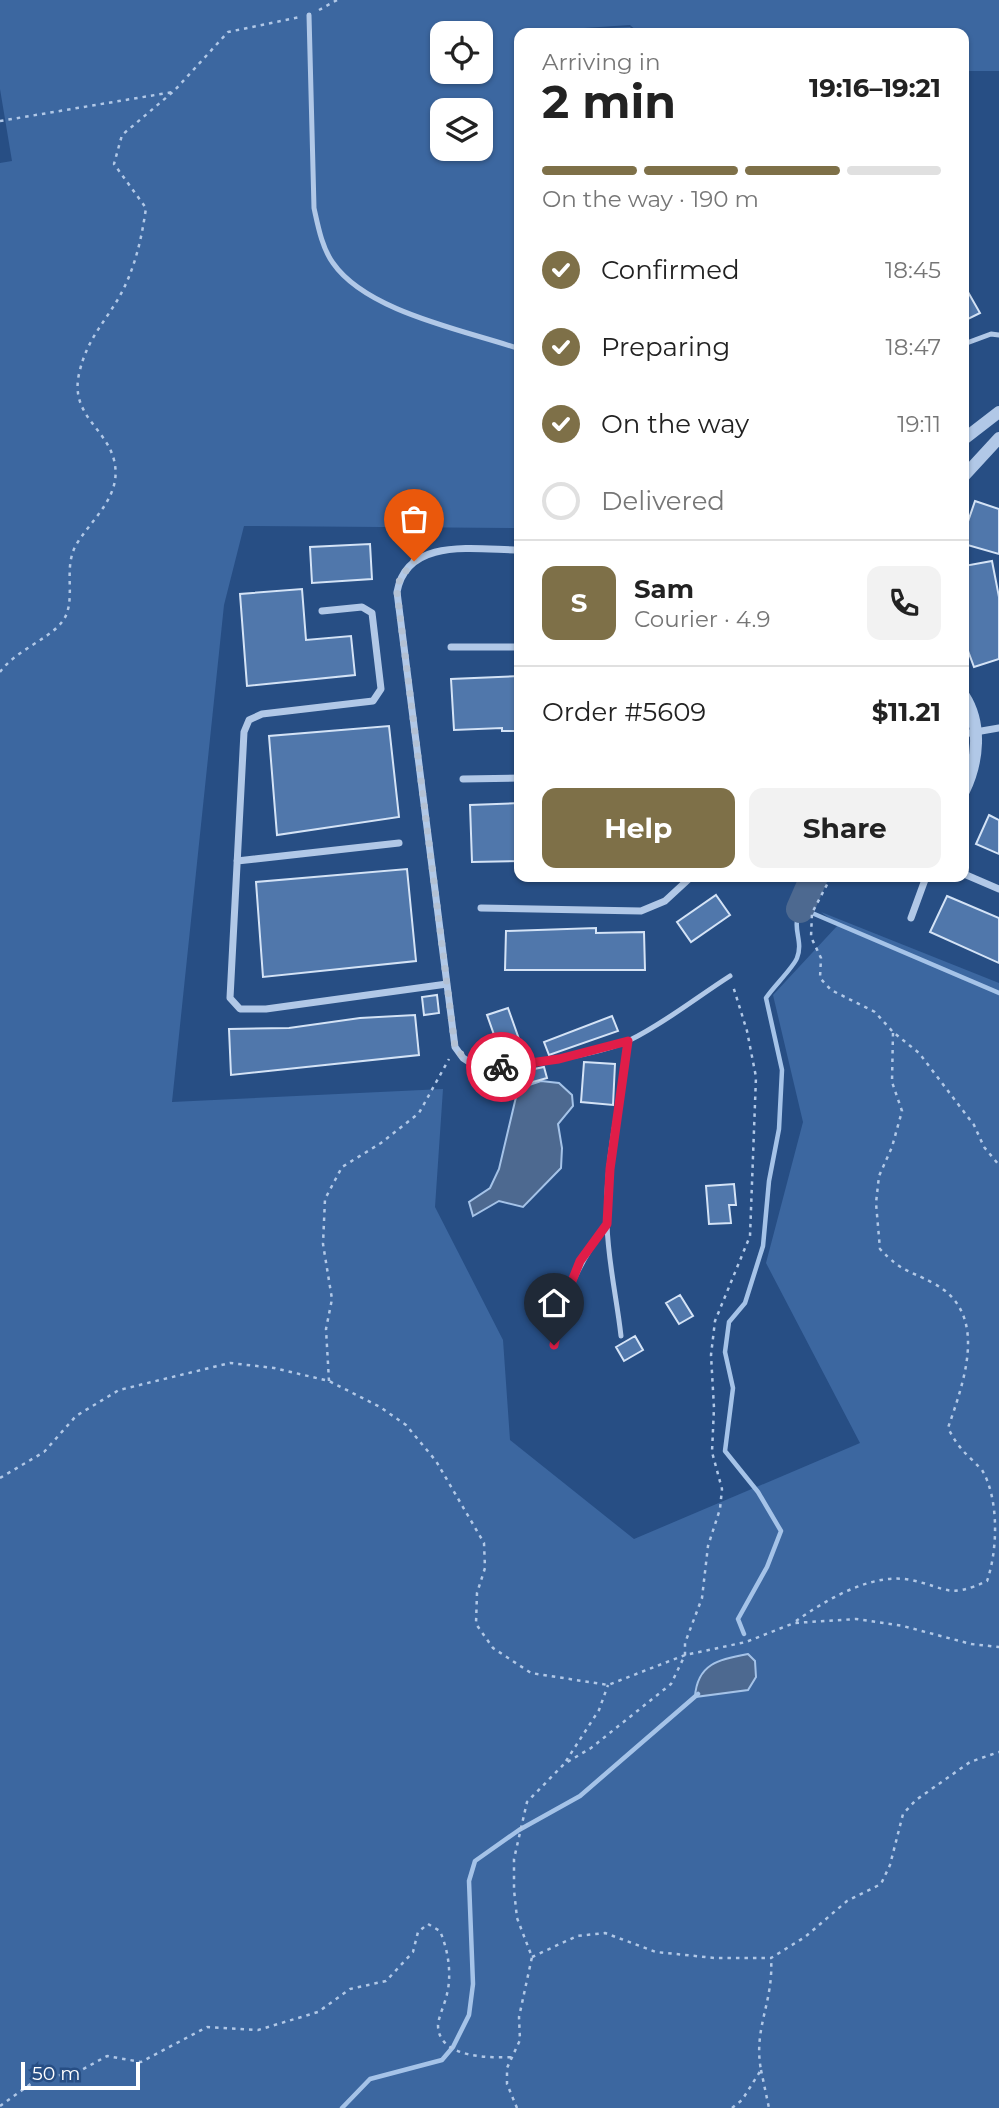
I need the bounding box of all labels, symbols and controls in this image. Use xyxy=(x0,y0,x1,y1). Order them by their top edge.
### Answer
map controls xyxy=(430,21,493,161)
button: locate xyxy=(430,21,493,84)
text: Arriving in xyxy=(542,48,661,76)
text: 19:16–19:21 xyxy=(809,72,941,104)
text: 2 min xyxy=(542,73,676,130)
button: layers xyxy=(430,98,493,161)
text: On the way · 190 m xyxy=(542,185,759,213)
icon: check xyxy=(542,251,580,289)
text: Confirmed xyxy=(601,254,740,286)
text: 18:45 xyxy=(885,256,941,284)
icon: check xyxy=(542,328,580,366)
text: Preparing xyxy=(601,331,730,363)
text: 18:47 xyxy=(886,333,941,361)
icon: check xyxy=(542,405,580,443)
text: On the way xyxy=(601,408,749,440)
text: 19:11 xyxy=(897,410,941,438)
text: Delivered xyxy=(601,485,725,517)
pin xyxy=(384,489,444,561)
icon: bag xyxy=(395,500,433,538)
button: phone xyxy=(867,566,941,640)
text: Sam xyxy=(634,573,694,605)
text: S xyxy=(571,587,587,619)
text: Courier · 4.9 xyxy=(634,605,770,633)
text: Order #5609 xyxy=(542,696,706,728)
text: $11.21 xyxy=(872,696,941,728)
button: Help xyxy=(542,788,735,868)
button: Share xyxy=(749,788,941,868)
courier xyxy=(466,1032,536,1102)
icon: bike xyxy=(482,1048,520,1086)
pin xyxy=(524,1273,584,1345)
icon: home xyxy=(535,1284,573,1322)
scale bar xyxy=(21,2059,140,2091)
text: 50 m xyxy=(32,2062,80,2085)

